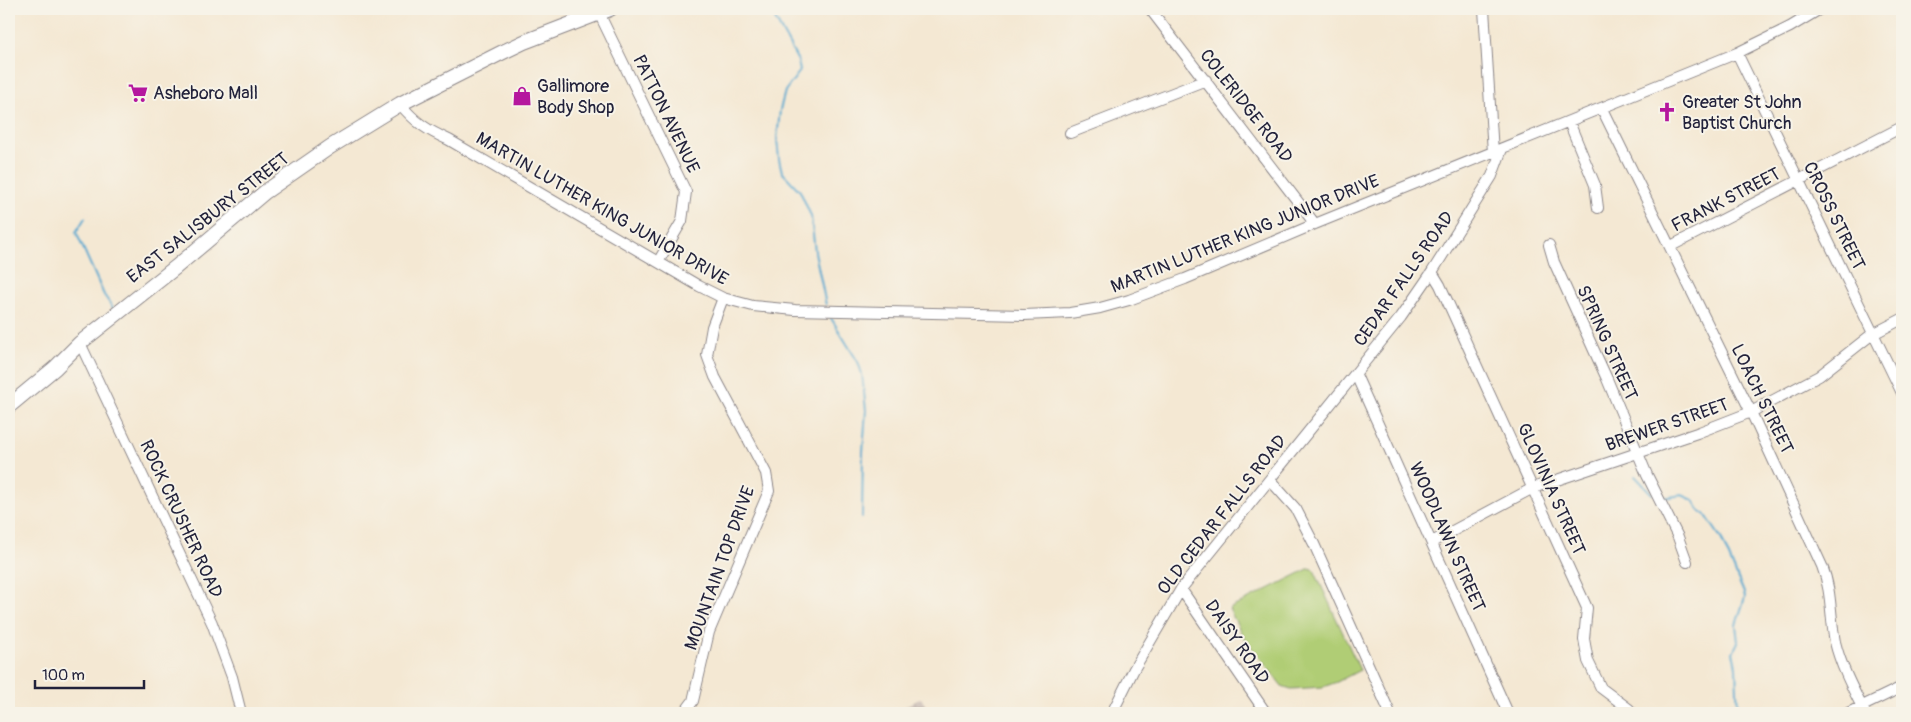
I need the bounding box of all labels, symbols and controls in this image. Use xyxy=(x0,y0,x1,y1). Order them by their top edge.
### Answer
street label: COLERIDGE ROAD xyxy=(1194,44,1298,168)
street label: PATTON AVENUE xyxy=(627,51,705,177)
place label: Gallimore Body Shop xyxy=(537,75,615,119)
supermarket icon: Asheboro Mall xyxy=(127,82,149,104)
place label: Asheboro Mall xyxy=(153,82,258,105)
shop icon: Gallimore Body Shop xyxy=(511,85,533,107)
place label: Greater St John Baptist Church xyxy=(1682,91,1802,135)
church icon: Greater St John Baptist Church xyxy=(1656,101,1678,123)
street label: MARTIN LUTHER KING JUNIOR DRIVE xyxy=(472,127,732,291)
street label: EAST SALISBURY STREET xyxy=(122,147,294,289)
street label: CROSS STREET xyxy=(1798,158,1870,274)
street label: FRANK STREET xyxy=(1668,163,1784,237)
street label: MARTIN LUTHER KING JUNIOR DRIVE xyxy=(1107,169,1383,299)
street label: CEDAR FALLS ROAD xyxy=(1349,207,1459,351)
street label: SPRING STREET xyxy=(1571,282,1643,404)
street label: LOACH STREET xyxy=(1726,340,1798,458)
street label: BREWER STREET xyxy=(1602,393,1732,457)
street label: GLOVINIA STREET xyxy=(1512,420,1590,558)
street label: OLD CEDAR FALLS ROAD xyxy=(1152,430,1292,600)
street label: ROCK CRUSHER ROAD xyxy=(134,436,228,602)
street label: WOODLAWN STREET xyxy=(1404,459,1490,615)
street label: MOUNTAIN TOP DRIVE xyxy=(680,483,760,653)
street label: DAISY ROAD xyxy=(1200,595,1274,689)
scale bar xyxy=(35,657,144,689)
text: 100 m xyxy=(42,666,85,685)

